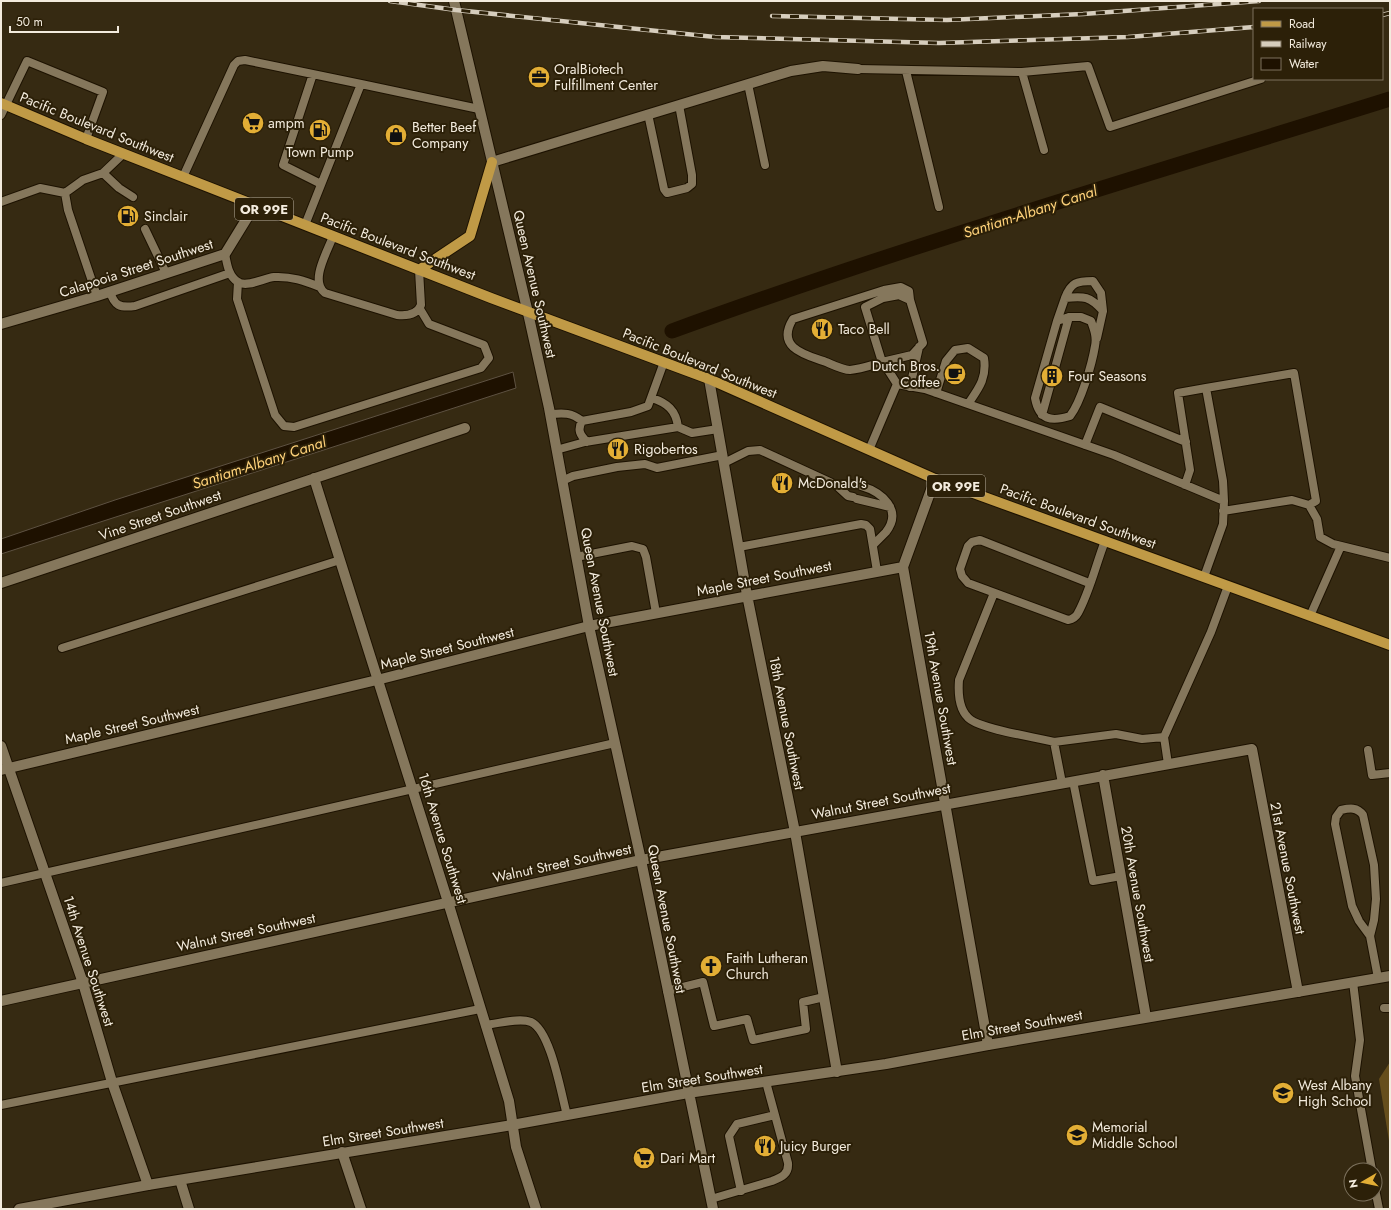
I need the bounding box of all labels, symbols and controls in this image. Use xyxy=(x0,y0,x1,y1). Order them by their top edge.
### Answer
scale bar xyxy=(10,8,118,34)
legend xyxy=(1253,8,1383,80)
text: 50 m xyxy=(16,13,43,31)
text: Road xyxy=(1289,15,1315,33)
text: Railway xyxy=(1289,35,1327,53)
text: Water xyxy=(1289,55,1320,73)
place label: OralBiotech Fulfillment Center xyxy=(554,59,658,95)
office icon: OralBiotech Fulfillment Center xyxy=(526,64,552,90)
street label: Pacific Boulevard Southwest xyxy=(17,87,178,167)
supermarket icon: ampm xyxy=(240,110,266,136)
place label: ampm xyxy=(268,113,305,133)
fuel station icon: Town Pump xyxy=(307,117,333,143)
place label: Better Beef Company xyxy=(412,117,477,153)
shop icon: Better Beef Company xyxy=(383,122,409,148)
place label: Town Pump xyxy=(286,142,354,162)
water label: Santiam-Albany Canal xyxy=(960,180,1100,244)
road number: OR 99E xyxy=(235,198,293,220)
fuel station icon: Sinclair xyxy=(115,203,141,229)
place label: Sinclair xyxy=(144,206,188,226)
street label: Pacific Boulevard Southwest xyxy=(318,207,479,285)
street label: Queen Avenue Southwest xyxy=(508,208,562,360)
street label: Calapooia Street Southwest xyxy=(57,233,216,302)
restaurant icon: Taco Bell xyxy=(809,316,835,342)
place label: Taco Bell xyxy=(838,319,890,339)
street label: Pacific Boulevard Southwest xyxy=(620,323,781,403)
place label: Dutch Bros. Coffee xyxy=(872,356,940,392)
cafe icon: Dutch Bros. Coffee xyxy=(942,361,968,387)
building icon: Four Seasons xyxy=(1039,363,1065,389)
place label: Four Seasons xyxy=(1068,366,1147,386)
water label: Santiam-Albany Canal xyxy=(189,431,329,495)
restaurant icon: Rigobertos xyxy=(605,436,631,462)
place label: Rigobertos xyxy=(634,439,698,459)
restaurant icon: McDonald's xyxy=(769,470,795,496)
place label: McDonald's xyxy=(798,473,867,493)
road number: OR 99E xyxy=(927,475,985,497)
street label: Pacific Boulevard Southwest xyxy=(997,478,1159,554)
street label: Vine Street Southwest xyxy=(96,484,224,545)
street label: Queen Avenue Southwest xyxy=(576,526,624,679)
street label: Maple Street Southwest xyxy=(695,555,834,601)
street label: Maple Street Southwest xyxy=(378,622,517,674)
street label: 19th Avenue Southwest xyxy=(919,629,963,767)
street label: 18th Avenue Southwest xyxy=(764,655,810,792)
street label: Maple Street Southwest xyxy=(63,699,202,749)
street label: 16th Avenue Southwest xyxy=(414,770,473,907)
street label: Walnut Street Southwest xyxy=(810,778,953,824)
street label: 21st Avenue Southwest xyxy=(1265,800,1311,936)
street label: 20th Avenue Southwest xyxy=(1116,824,1160,964)
street label: Walnut Street Southwest xyxy=(491,838,634,887)
street label: Queen Avenue Southwest xyxy=(643,843,691,996)
street label: 14th Avenue Southwest xyxy=(58,893,120,1029)
street label: Walnut Street Southwest xyxy=(175,907,318,956)
place label: Faith Lutheran Church xyxy=(726,948,808,984)
church icon: Faith Lutheran Church xyxy=(698,953,724,979)
street label: Elm Street Southwest xyxy=(960,1004,1085,1045)
street label: Elm Street Southwest xyxy=(640,1058,765,1097)
place label: West Albany High School xyxy=(1298,1075,1373,1111)
school or university icon: West Albany High School xyxy=(1270,1080,1296,1106)
street label: Elm Street Southwest xyxy=(321,1112,446,1151)
place label: Memorial Middle School xyxy=(1092,1117,1178,1153)
school or university icon: Memorial Middle School xyxy=(1064,1122,1090,1148)
restaurant icon: Juicy Burger xyxy=(752,1133,778,1159)
place label: Juicy Burger xyxy=(778,1136,851,1156)
supermarket icon: Dari Mart xyxy=(631,1145,657,1171)
place label: Dari Mart xyxy=(660,1148,716,1168)
north arrow xyxy=(1343,1162,1383,1202)
text: N xyxy=(1345,1178,1362,1189)

